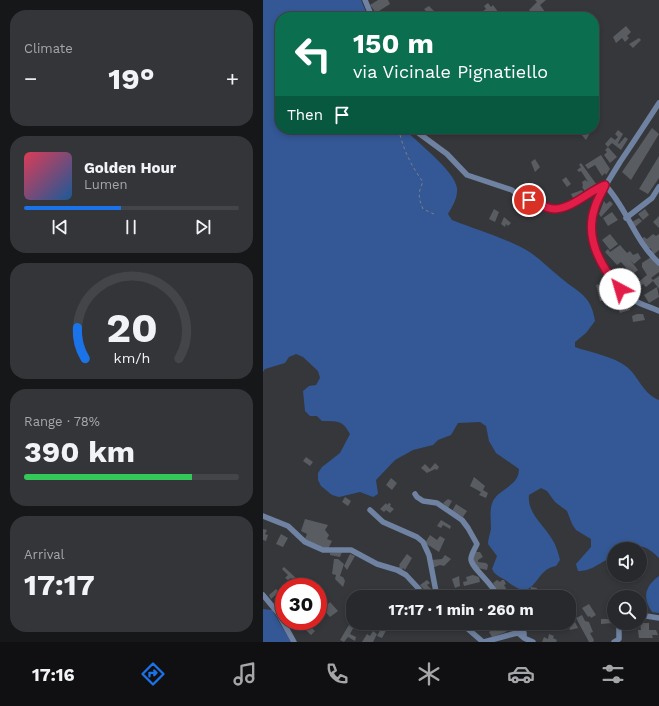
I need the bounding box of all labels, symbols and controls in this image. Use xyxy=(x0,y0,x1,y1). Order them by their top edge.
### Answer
text: 150 m xyxy=(353,27,434,60)
icon: left xyxy=(287,28,339,80)
text: Climate xyxy=(24,41,73,56)
text: 19° xyxy=(108,61,155,96)
text: via Vicinale Pignatiello xyxy=(353,61,548,82)
text: − xyxy=(24,66,37,91)
text: + xyxy=(226,66,239,91)
icon: arrive xyxy=(331,104,353,126)
text: Then xyxy=(287,106,323,124)
text: Golden Hour xyxy=(84,159,176,177)
text: Lumen xyxy=(84,177,128,192)
pin xyxy=(512,183,546,217)
icon: arrive xyxy=(518,189,540,211)
icon: previous xyxy=(49,216,71,238)
icon: pause xyxy=(120,216,142,238)
icon: next xyxy=(192,216,214,238)
position arrow xyxy=(599,268,641,310)
text: 20 xyxy=(106,303,157,352)
text: km/h xyxy=(113,350,150,366)
text: Range · 78% xyxy=(24,414,100,429)
text: 390 km xyxy=(24,434,135,469)
map controls xyxy=(607,542,647,630)
button: sound xyxy=(607,542,647,582)
text: Arrival xyxy=(24,547,65,562)
text: 17:17 xyxy=(24,567,95,602)
speed limit sign: 30 xyxy=(275,578,327,630)
button: search xyxy=(607,590,647,630)
text: 17:17 · 1 min · 260 m xyxy=(388,601,534,619)
icon: directions xyxy=(139,660,167,688)
icon: music xyxy=(231,660,259,688)
icon: phone xyxy=(323,660,351,688)
icon: climate xyxy=(415,660,443,688)
icon: car xyxy=(507,660,535,688)
icon: filters xyxy=(599,660,627,688)
text: 17:16 xyxy=(32,664,75,685)

